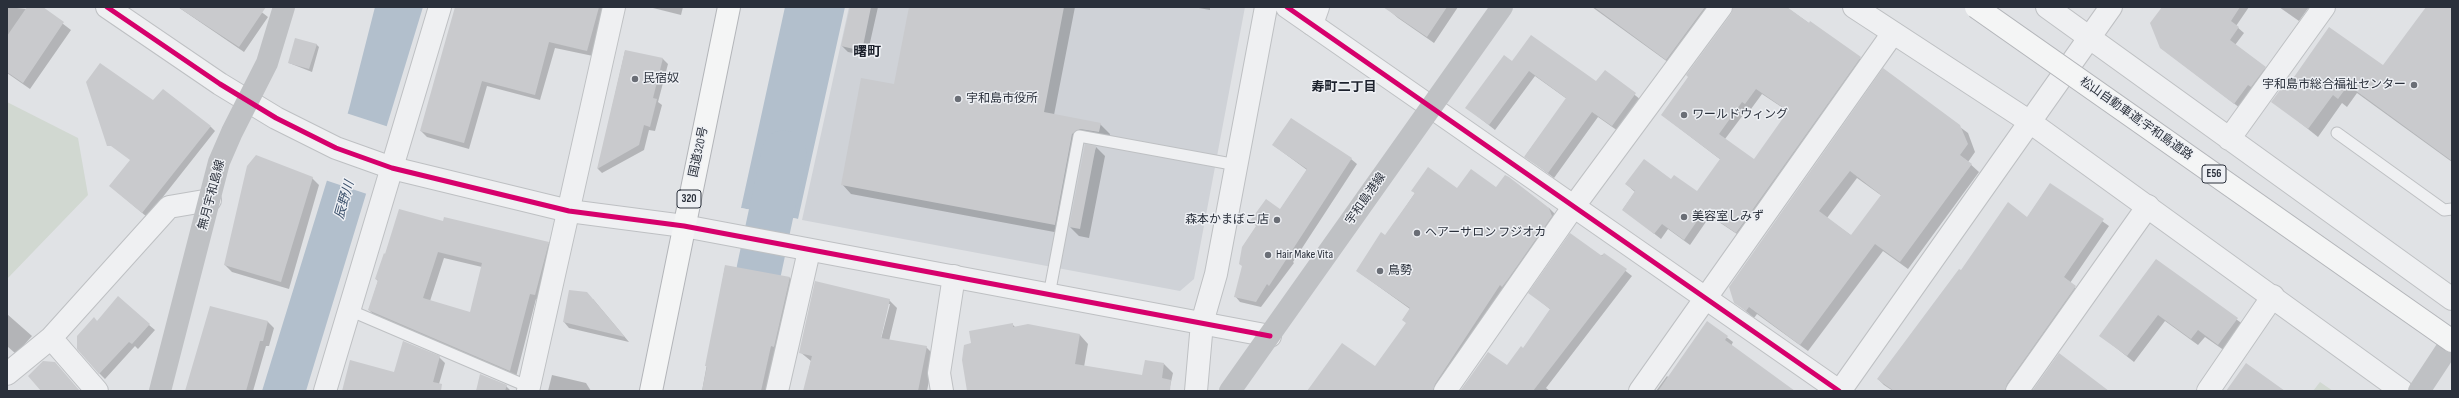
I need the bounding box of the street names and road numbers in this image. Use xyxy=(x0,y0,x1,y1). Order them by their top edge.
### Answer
street label: 松山自動車道;宇和島道路 xyxy=(2077,75,2195,163)
street label: 国道320号 xyxy=(687,125,711,179)
street label: 無月宇和島線 xyxy=(196,158,228,232)
road number: E56 xyxy=(2202,165,2226,183)
street label: 宇和島港線 xyxy=(1343,170,1389,228)
road number: 320 xyxy=(677,190,701,208)

